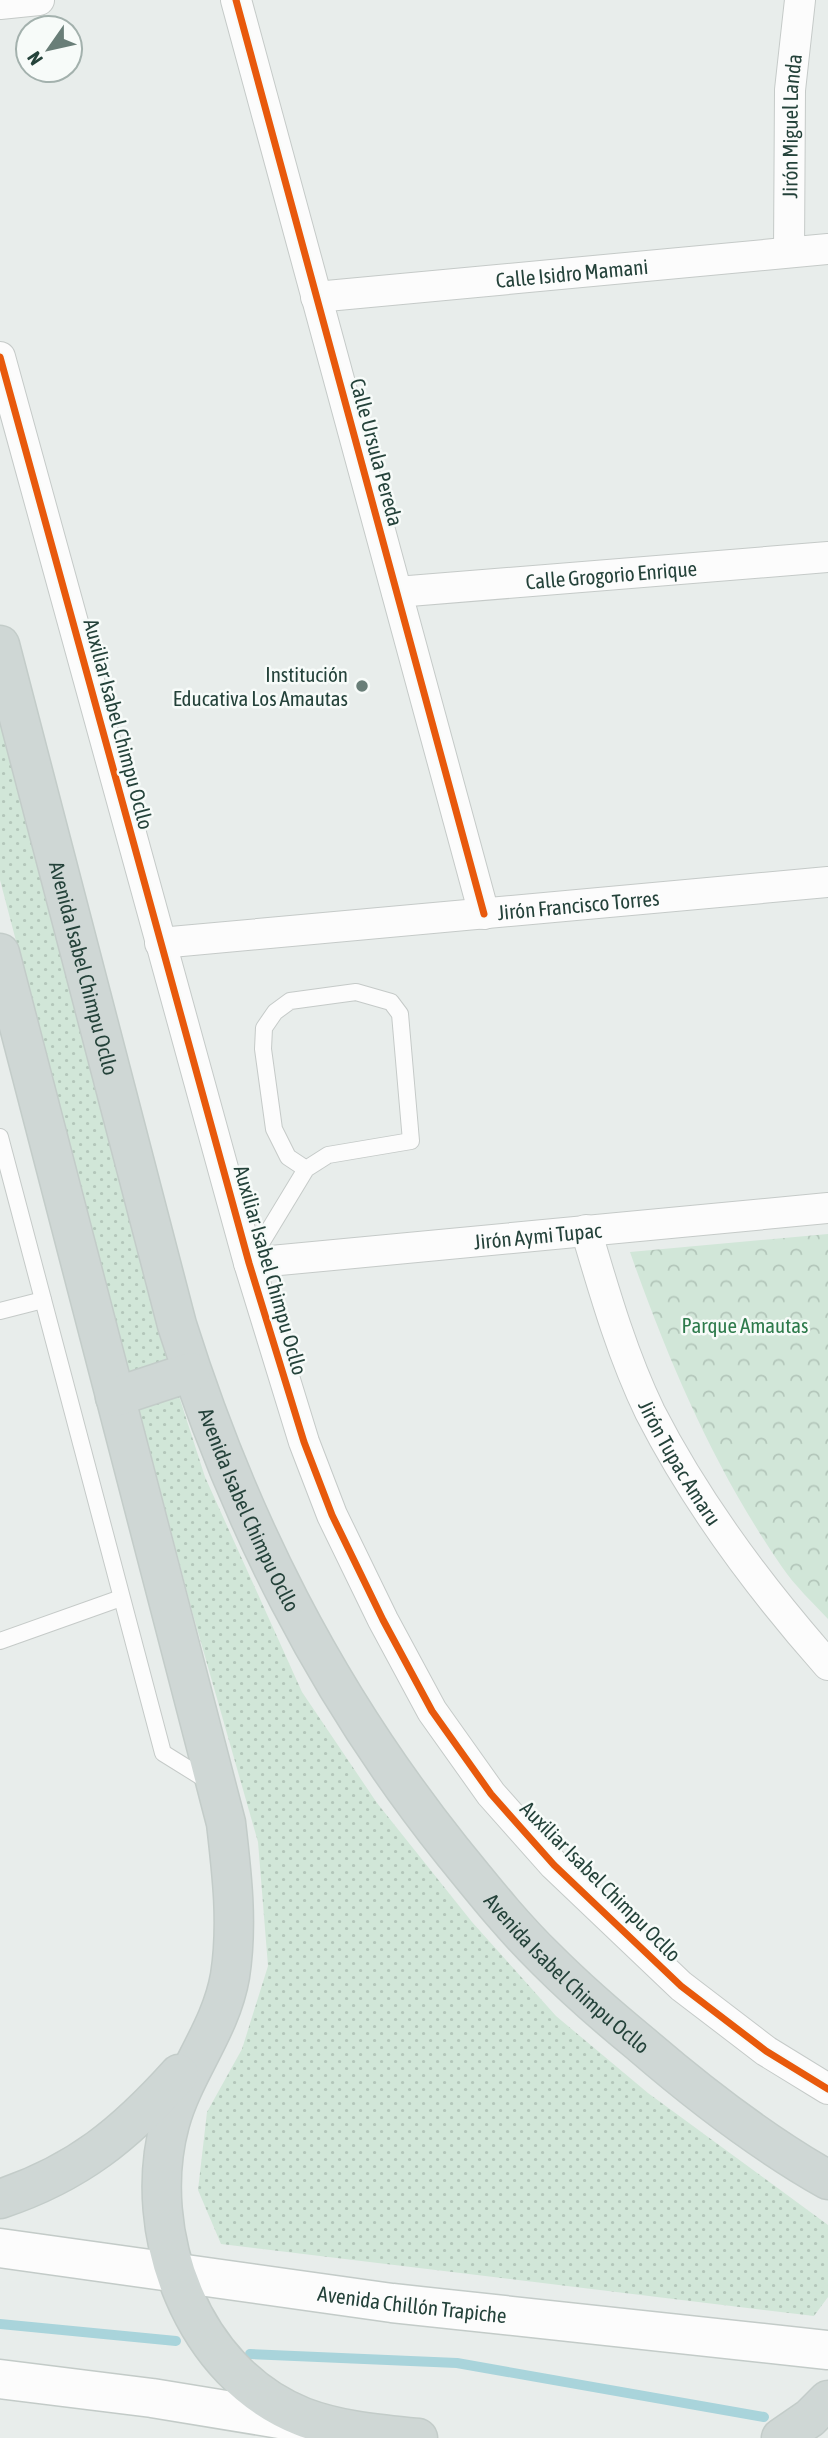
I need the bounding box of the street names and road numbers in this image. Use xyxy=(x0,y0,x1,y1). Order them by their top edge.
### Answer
street label: Jirón Miguel Landa xyxy=(777,53,806,198)
street label: Calle Isidro Mamani xyxy=(495,254,649,292)
street label: Calle Ursula Pereda xyxy=(346,376,408,528)
street label: Calle Grogorio Enrique xyxy=(525,556,698,594)
street label: Auxiliar Isabel Chimpu Ocllo xyxy=(79,616,159,832)
street label: Avenida Isabel Chimpu Ocllo xyxy=(45,859,123,1078)
street label: Jirón Francisco Torres xyxy=(496,885,660,924)
street label: Auxiliar Isabel Chimpu Ocllo xyxy=(230,1162,312,1378)
street label: Jirón Aymi Tupac xyxy=(473,1218,603,1254)
street label: Jirón Tupac Amaru xyxy=(634,1396,726,1530)
street label: Avenida Isabel Chimpu Ocllo xyxy=(194,1405,305,1615)
street label: Auxiliar Isabel Chimpu Ocllo xyxy=(516,1796,686,1966)
street label: Avenida Isabel Chimpu Ocllo xyxy=(480,1889,655,2058)
street label: Avenida Chillón Trapiche xyxy=(316,2281,508,2327)

